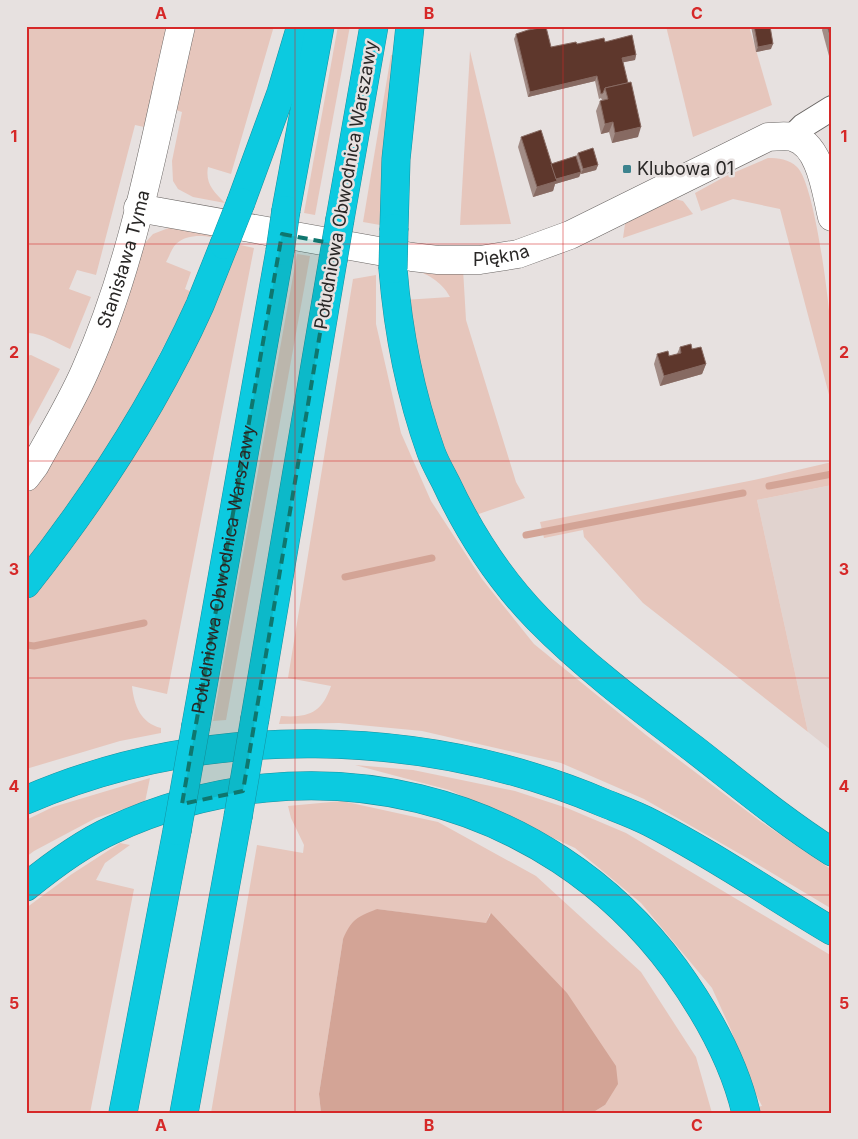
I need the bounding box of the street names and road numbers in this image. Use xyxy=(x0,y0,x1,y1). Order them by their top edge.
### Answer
street label: Południowa Obwodnica Warszawy xyxy=(310,39,381,331)
street label: Stanisława Tyma xyxy=(93,188,154,331)
street label: Piękna xyxy=(473,240,532,270)
street label: Południowa Obwodnica Warszawy xyxy=(187,423,259,715)

